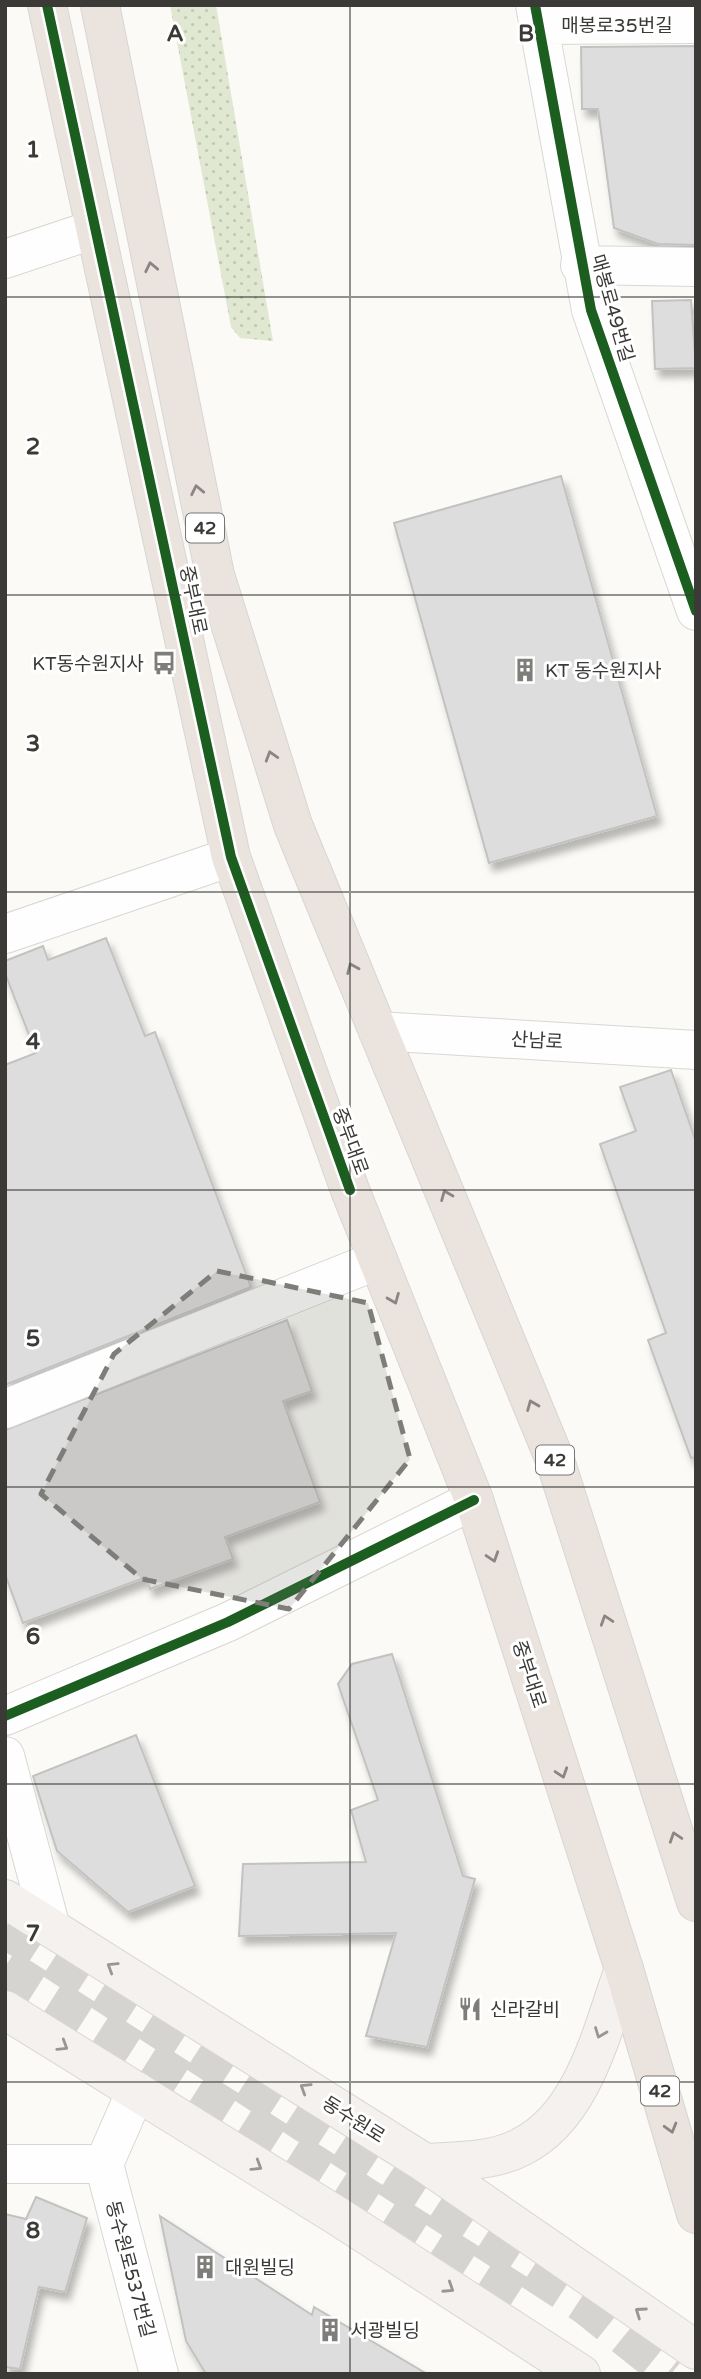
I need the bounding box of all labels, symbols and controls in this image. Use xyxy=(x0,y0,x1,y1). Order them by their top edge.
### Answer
street label: 매봉로35번길 xyxy=(561,15,673,37)
text: A xyxy=(166,20,184,48)
text: B xyxy=(518,20,534,48)
text: 1 xyxy=(26,136,40,164)
street label: 매봉로49번길 xyxy=(586,252,638,365)
one-way arrow xyxy=(144,261,159,273)
text: 2 xyxy=(26,433,40,461)
one-way arrow xyxy=(191,484,206,496)
road number: 42 xyxy=(186,514,224,542)
street label: 중부대로 xyxy=(175,564,211,637)
bus stop icon: KT동수원지사 xyxy=(150,649,178,677)
place label: KT동수원지사 xyxy=(32,653,144,675)
building icon: KT 동수원지사 xyxy=(511,656,539,684)
place label: KT 동수원지사 xyxy=(545,660,662,682)
text: 3 xyxy=(26,730,40,758)
one-way arrow xyxy=(265,750,280,762)
one-way arrow xyxy=(347,963,361,975)
text: 4 xyxy=(26,1028,41,1056)
street label: 산남로 xyxy=(510,1029,564,1053)
street label: 중부대로 xyxy=(328,1105,372,1178)
one-way arrow xyxy=(440,1189,454,1201)
one-way arrow xyxy=(385,1292,399,1304)
text: 5 xyxy=(26,1325,40,1353)
one-way arrow xyxy=(527,1400,541,1412)
road number: 42 xyxy=(536,1446,574,1475)
one-way arrow xyxy=(484,1550,499,1562)
one-way arrow xyxy=(600,1615,614,1627)
text: 6 xyxy=(26,1623,40,1651)
street label: 중부대로 xyxy=(508,1638,550,1711)
one-way arrow xyxy=(554,1767,568,1779)
one-way arrow xyxy=(669,1831,683,1844)
text: 7 xyxy=(26,1920,40,1948)
one-way arrow xyxy=(107,1962,120,1975)
restaurant icon: 신라갈비 xyxy=(456,1995,484,2023)
place label: 신라갈비 xyxy=(490,1999,560,2021)
one-way arrow xyxy=(595,2026,609,2038)
one-way arrow xyxy=(56,2038,69,2051)
road number: 42 xyxy=(641,2076,679,2106)
one-way arrow xyxy=(300,2084,313,2097)
street label: 동수원로 xyxy=(318,2092,389,2148)
one-way arrow xyxy=(662,2122,677,2134)
one-way arrow xyxy=(249,2157,262,2170)
street label: 동수원로537번길 xyxy=(101,2198,159,2340)
text: 8 xyxy=(26,2217,40,2245)
building icon: 대원빌딩 xyxy=(191,2253,219,2281)
place label: 대원빌딩 xyxy=(225,2257,295,2279)
one-way arrow xyxy=(441,2280,454,2293)
one-way arrow xyxy=(635,2308,648,2320)
building icon: 서광빌딩 xyxy=(316,2316,344,2344)
place label: 서광빌딩 xyxy=(350,2320,420,2342)

